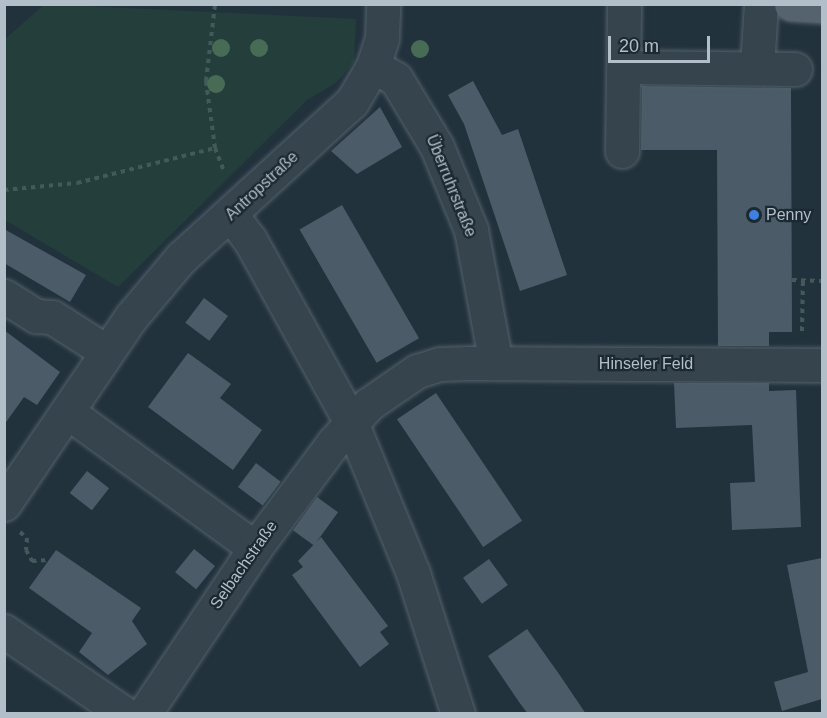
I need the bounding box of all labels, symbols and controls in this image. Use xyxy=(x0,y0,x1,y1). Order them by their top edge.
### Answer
scale bar xyxy=(611,24,713,62)
text: 20 m xyxy=(619,36,659,56)
street label: Überruhrstraße xyxy=(422,132,480,240)
street label: Antropstraße xyxy=(222,147,302,225)
place label: Penny xyxy=(766,205,811,225)
marker: Penny xyxy=(747,208,761,222)
street label: Hinseler Feld xyxy=(599,354,693,374)
street label: Selbachstraße xyxy=(207,517,281,613)

